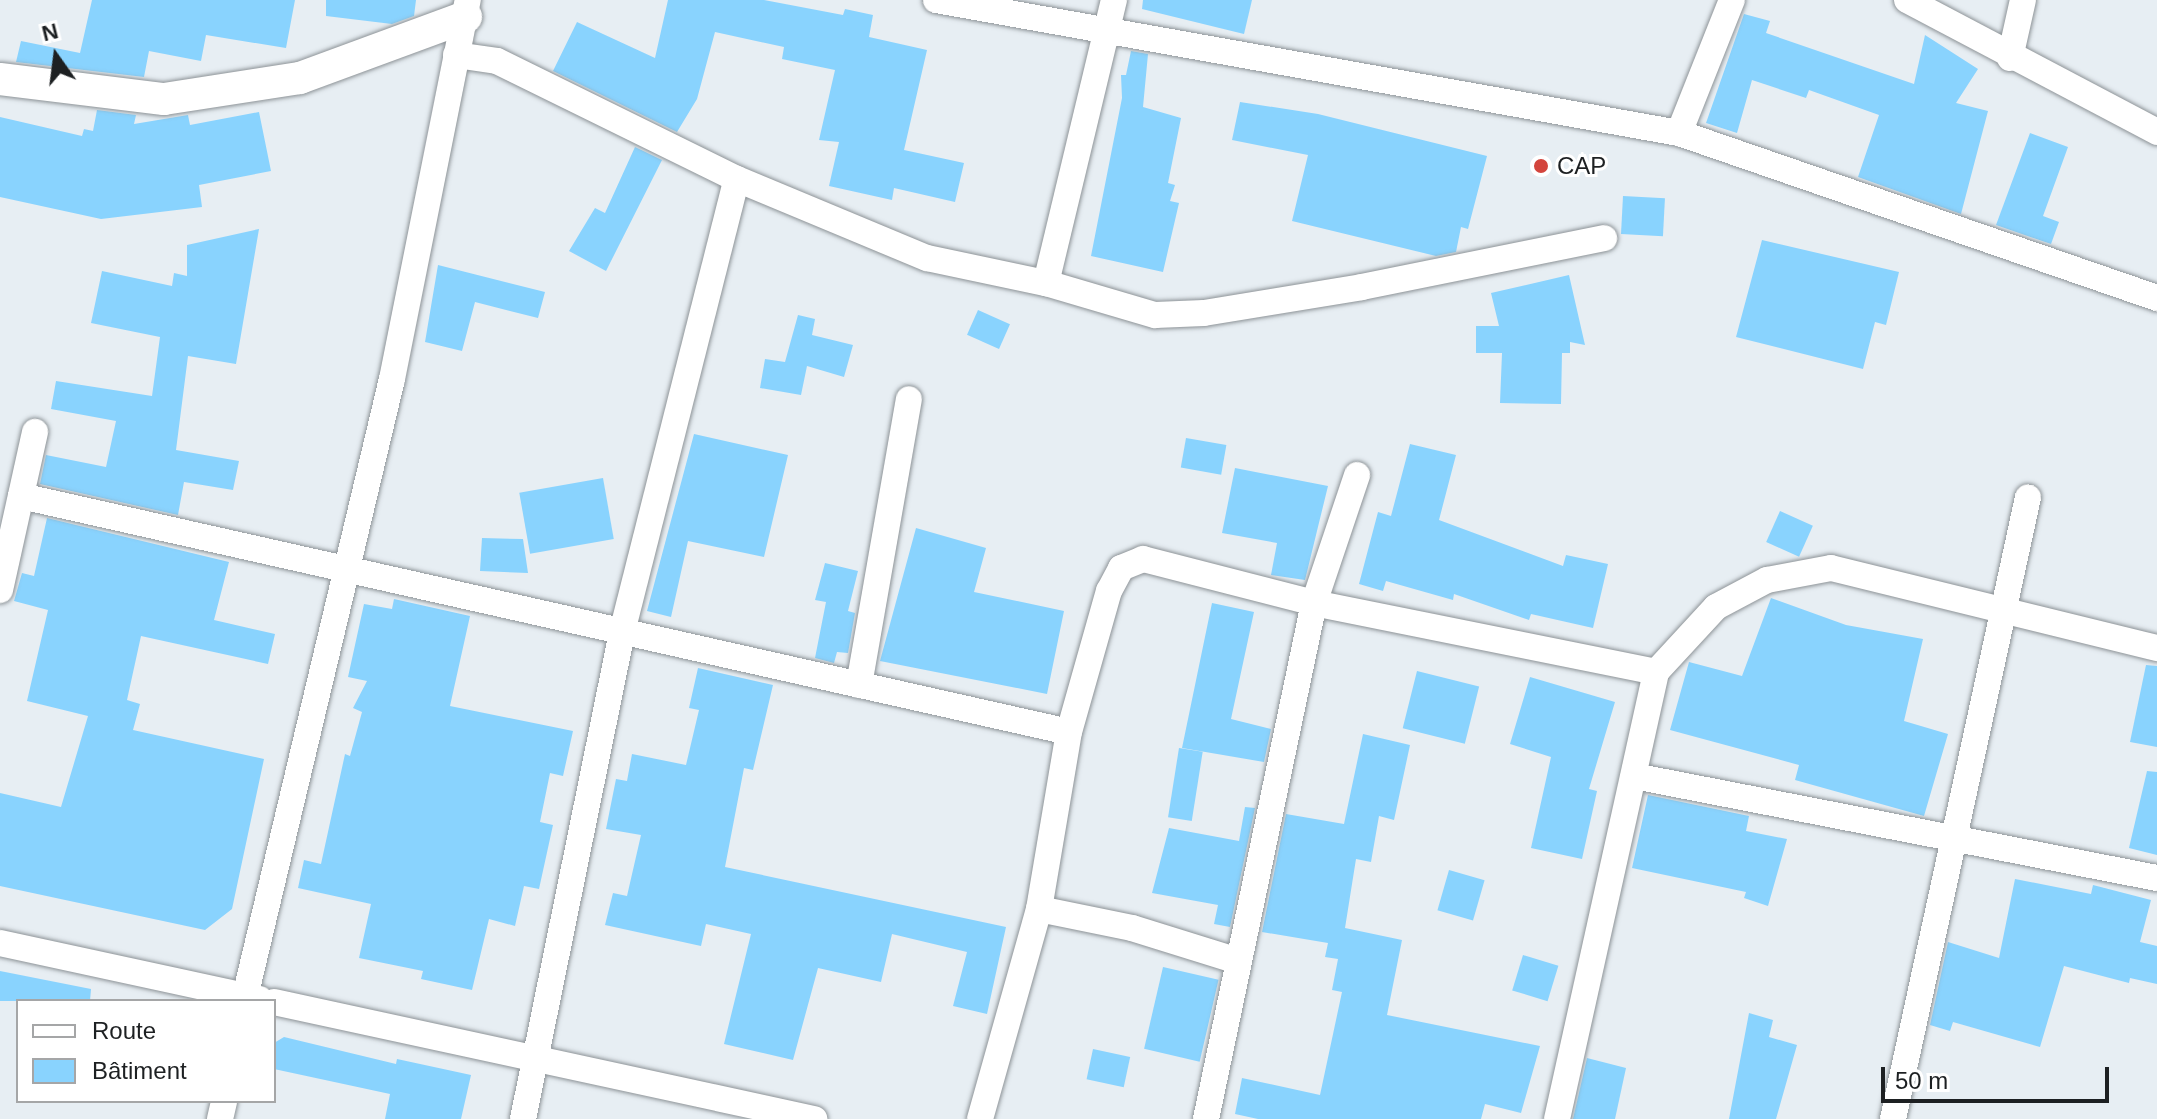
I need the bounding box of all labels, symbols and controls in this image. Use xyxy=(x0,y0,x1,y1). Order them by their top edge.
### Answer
north arrow xyxy=(16,16,96,96)
text: N xyxy=(39,18,61,46)
place label: CAP xyxy=(1557,152,1606,180)
marker: CAP xyxy=(1532,157,1550,175)
legend xyxy=(16,999,276,1103)
text: Route xyxy=(92,1017,156,1044)
scale bar xyxy=(1885,1051,2113,1101)
text: Bâtiment xyxy=(92,1057,187,1084)
text: 50 m xyxy=(1895,1067,1948,1094)

